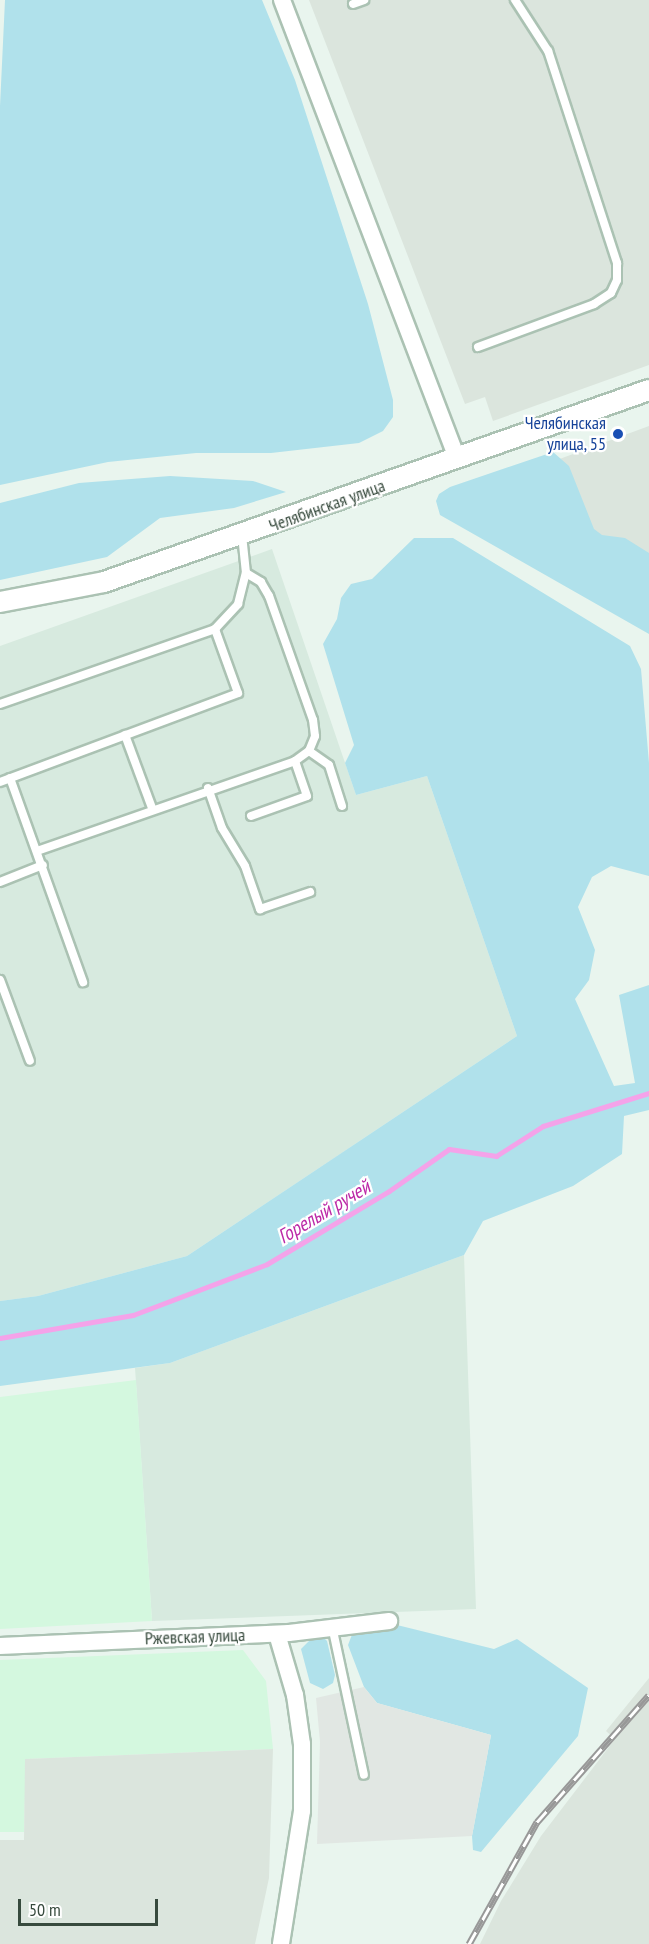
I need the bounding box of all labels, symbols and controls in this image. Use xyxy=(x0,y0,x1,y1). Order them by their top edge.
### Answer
place label: Челябинская улица, 55 xyxy=(525,413,606,456)
marker: Челябинская улица, 55 xyxy=(611,427,625,441)
street label: Челябинская улица xyxy=(266,475,388,537)
water label: Горелый ручей xyxy=(273,1175,375,1249)
street label: Ржевская улица xyxy=(144,1624,246,1650)
scale bar xyxy=(21,1887,160,1925)
text: 50 m xyxy=(29,1898,61,1921)

